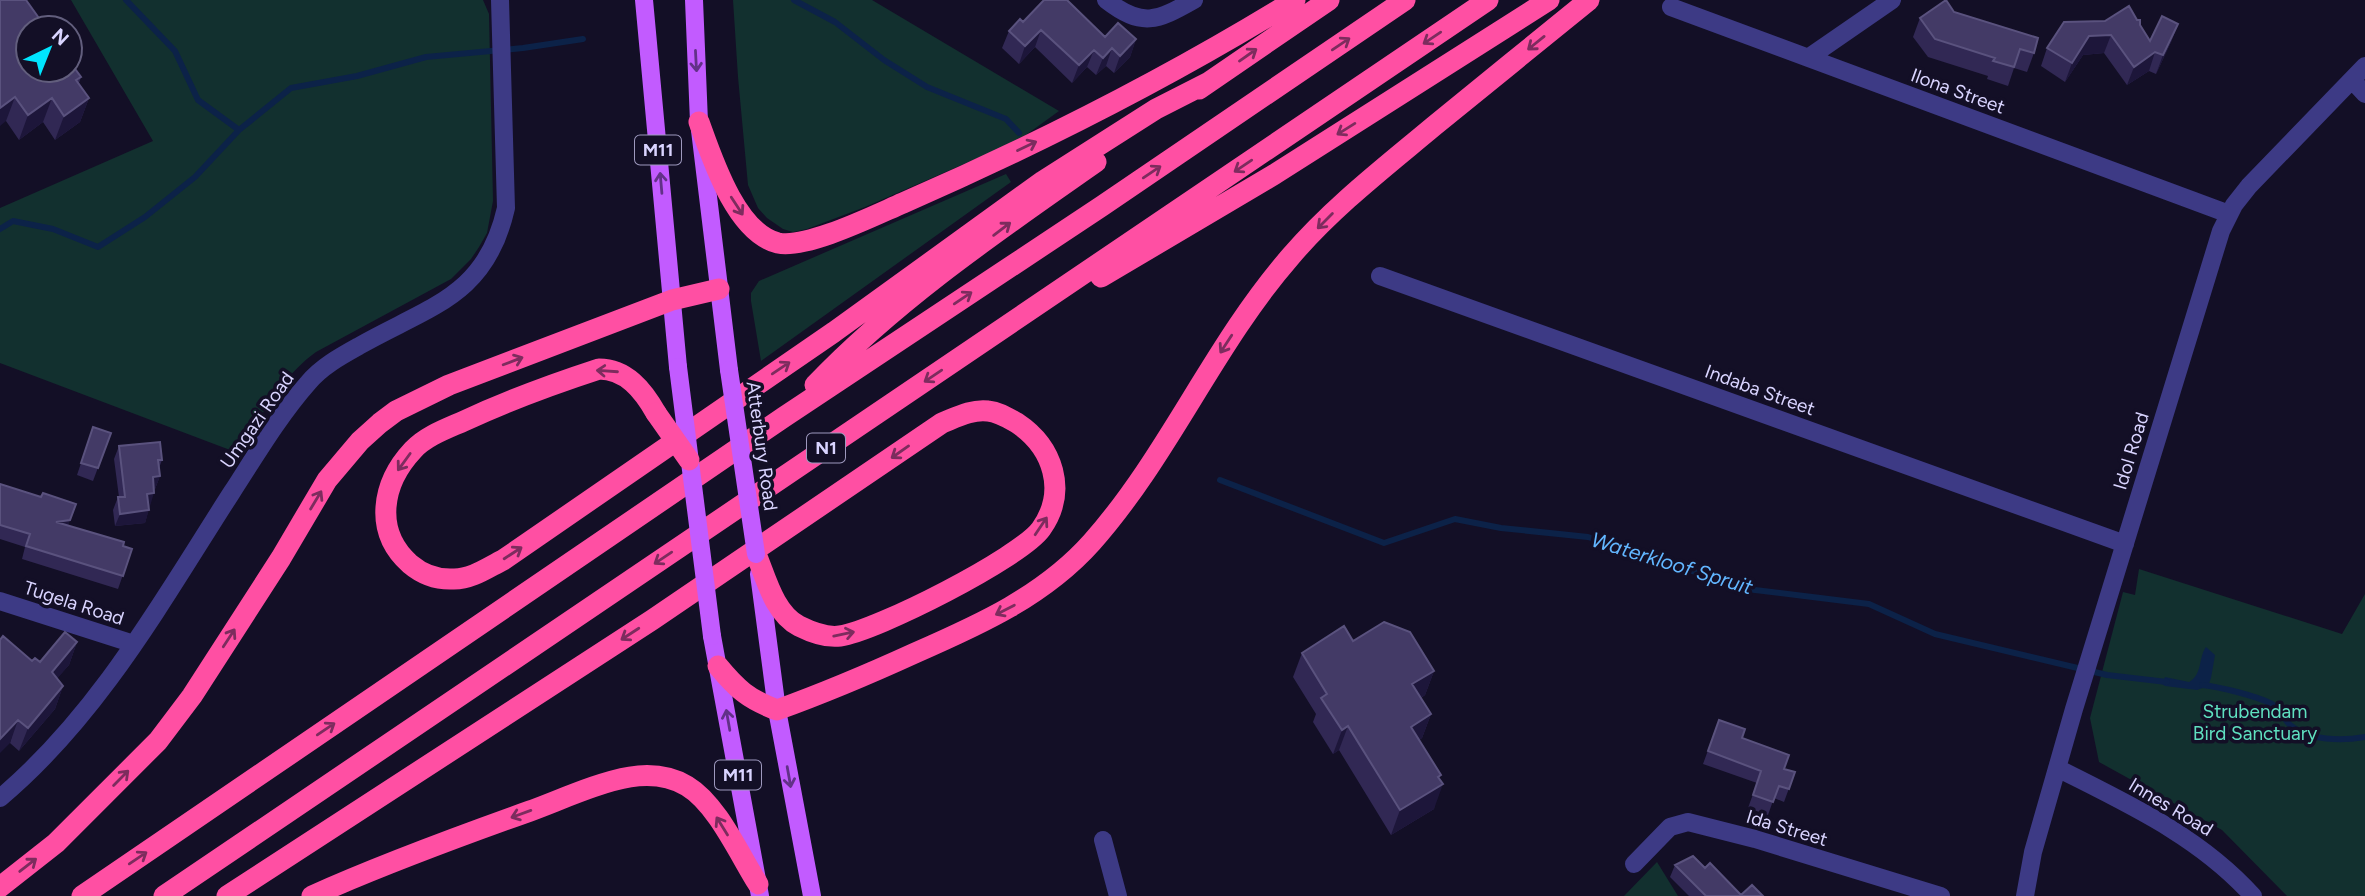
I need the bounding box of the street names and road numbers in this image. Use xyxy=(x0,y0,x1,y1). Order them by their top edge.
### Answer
street label: Ilona Street xyxy=(1908,63,2008,119)
road number: M11 xyxy=(635,135,681,164)
street label: Indaba Street xyxy=(1702,359,1818,421)
street label: Umgazi Road xyxy=(215,367,299,473)
street label: Atterbury Road xyxy=(742,380,782,512)
street label: Idol Road xyxy=(2108,409,2154,493)
road number: N1 xyxy=(807,434,845,462)
street label: Tugela Road xyxy=(21,576,127,630)
road number: M11 xyxy=(715,760,761,790)
street label: Innes Road xyxy=(2125,773,2217,841)
street label: Ida Street xyxy=(1744,805,1830,851)

